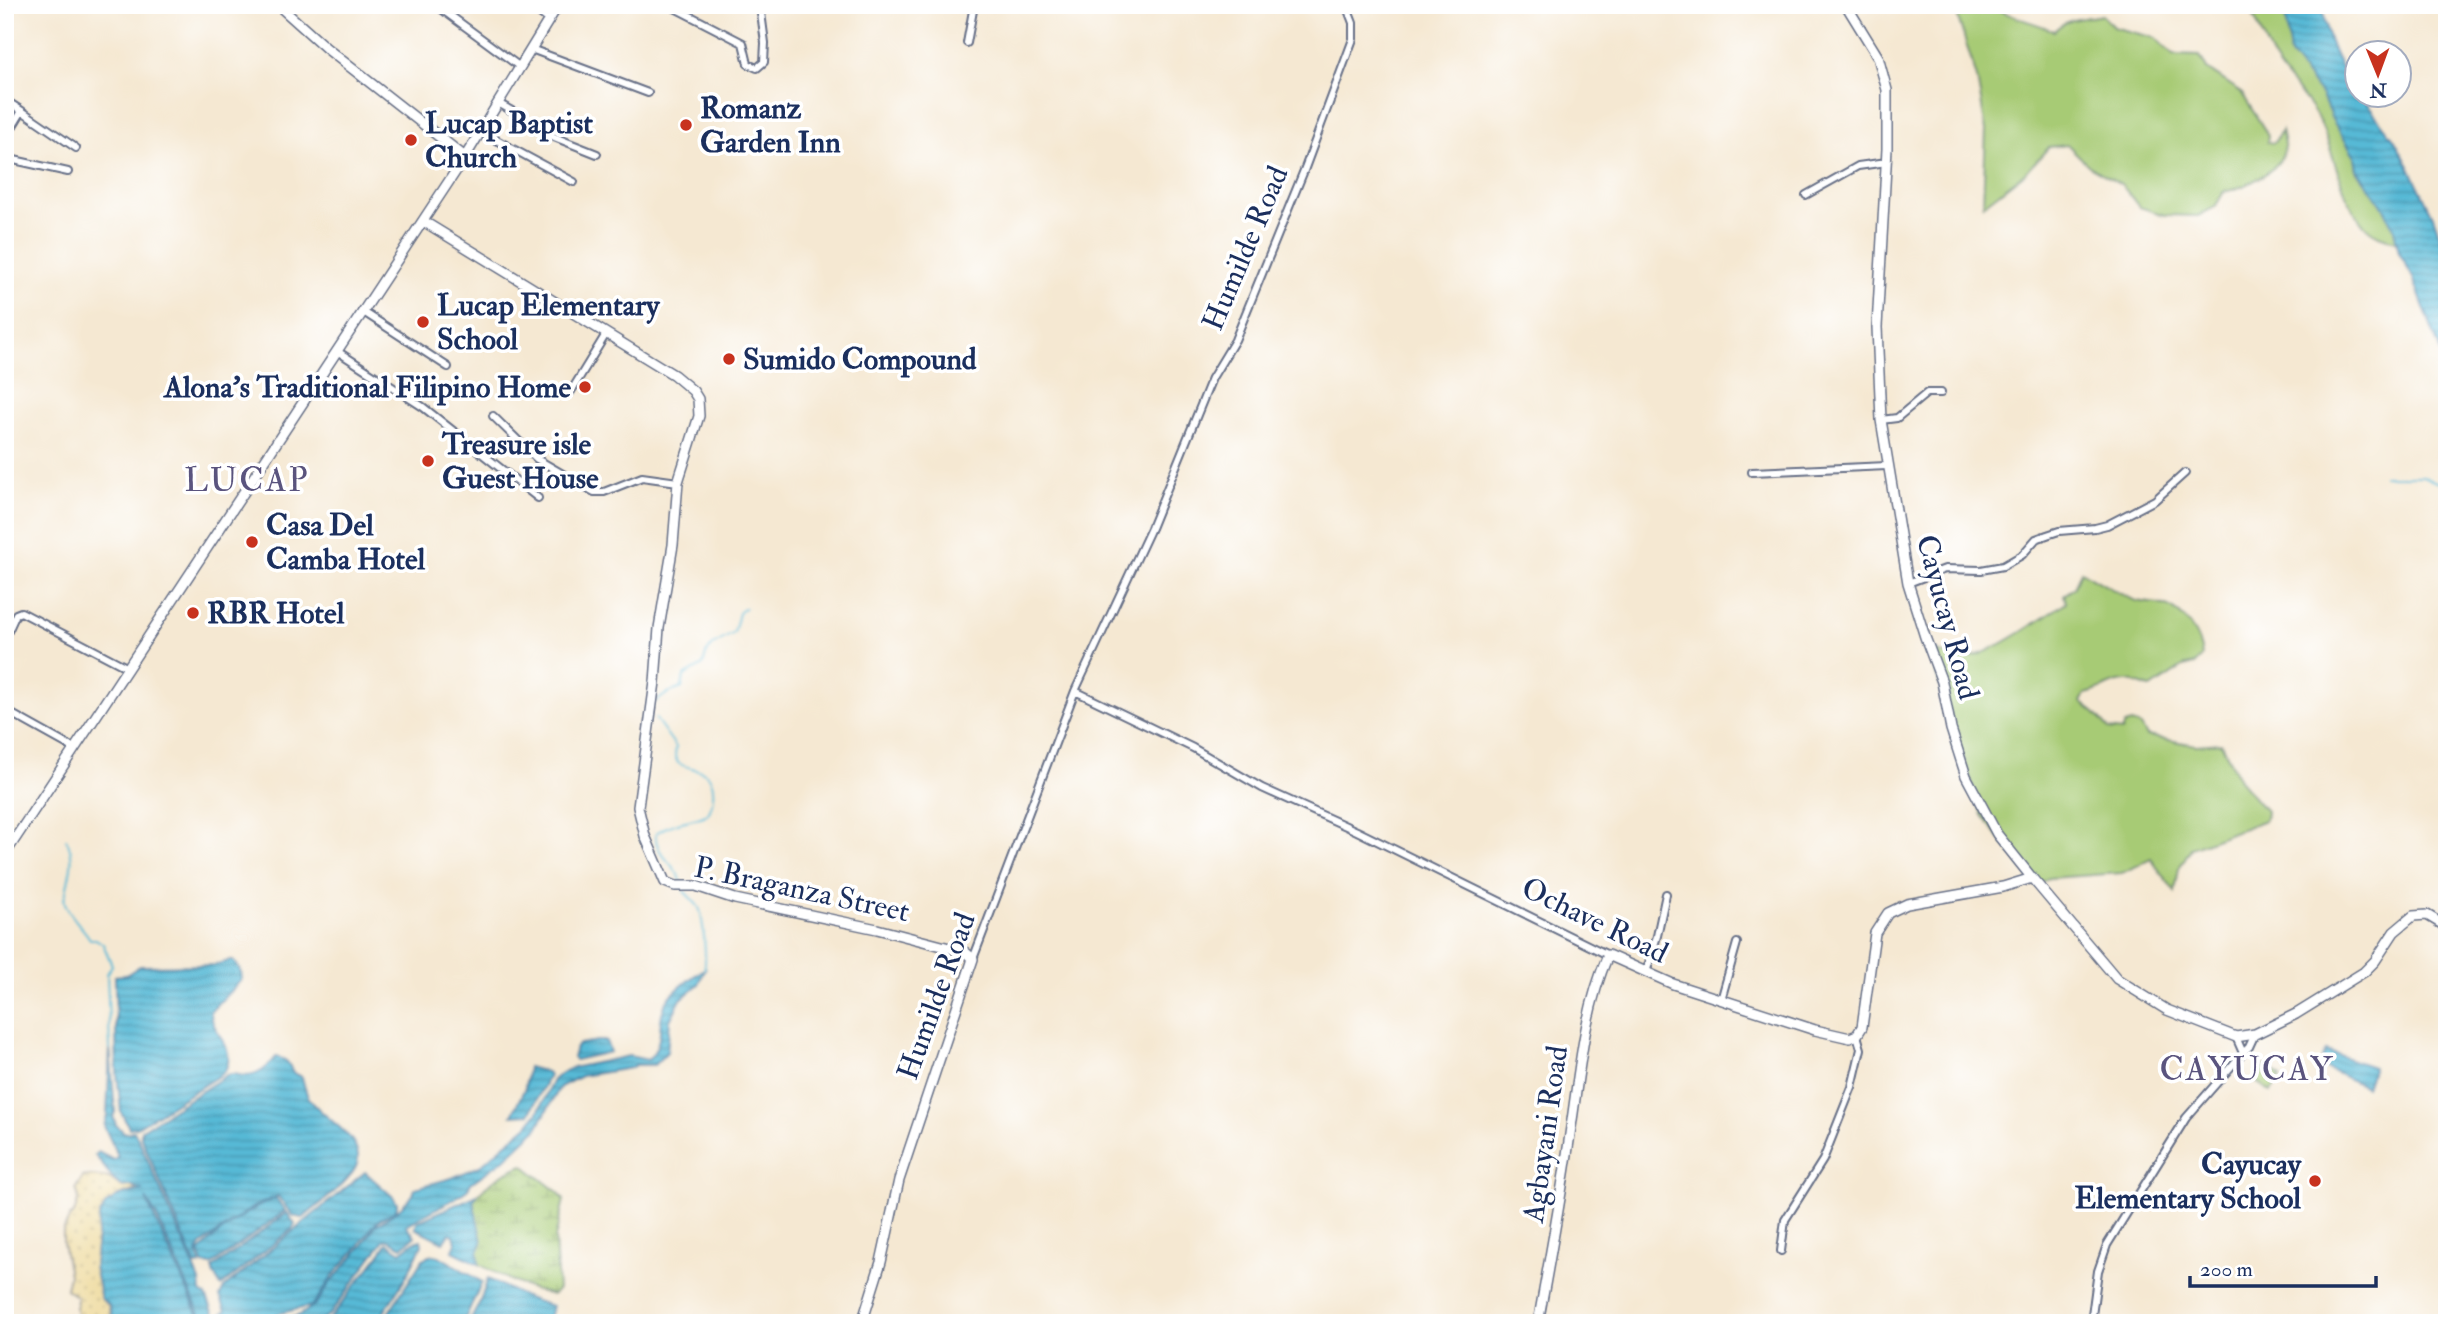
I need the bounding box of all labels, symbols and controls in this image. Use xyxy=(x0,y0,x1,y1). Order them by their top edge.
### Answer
north arrow xyxy=(2344,38,2414,108)
text: N xyxy=(2369,78,2388,102)
place label: Romanz Garden Inn xyxy=(700,90,841,161)
place label: Lucap Baptist Church xyxy=(425,105,593,176)
marker: Romanz Garden Inn xyxy=(678,117,694,133)
marker: Lucap Baptist Church xyxy=(403,132,419,148)
street label: Humilde Road xyxy=(1194,160,1297,336)
place label: Lucap Elementary School xyxy=(437,287,661,358)
marker: Lucap Elementary School xyxy=(415,314,431,330)
place label: Sumido Compound xyxy=(743,341,977,378)
marker: Sumido Compound xyxy=(721,351,737,367)
place label: Alona's Traditional Filipino Home xyxy=(162,369,571,406)
marker: Alona's Traditional Filipino Home xyxy=(577,379,593,395)
place label: Treasure isle Guest House xyxy=(441,426,599,497)
marker: Treasure isle Guest House xyxy=(420,453,436,469)
district label: LUCAP xyxy=(184,460,310,501)
place label: Casa Del Camba Hotel xyxy=(266,507,426,578)
street label: Cayucay Road xyxy=(1908,531,1987,704)
marker: Casa Del Camba Hotel xyxy=(244,534,260,550)
place label: RBR Hotel xyxy=(207,595,345,632)
marker: RBR Hotel xyxy=(185,605,201,621)
street label: P. Braganza Street xyxy=(691,849,913,930)
street label: Ochave Road xyxy=(1516,869,1674,972)
street label: Humilde Road xyxy=(889,907,984,1085)
street label: Agbayani Road xyxy=(1515,1043,1576,1226)
district label: CAYUCAY xyxy=(2159,1049,2335,1090)
place label: Cayucay Elementary School xyxy=(2075,1146,2303,1217)
marker: Cayucay Elementary School xyxy=(2307,1173,2323,1189)
scale bar xyxy=(2190,1244,2375,1288)
text: 200 m xyxy=(2200,1256,2253,1283)

